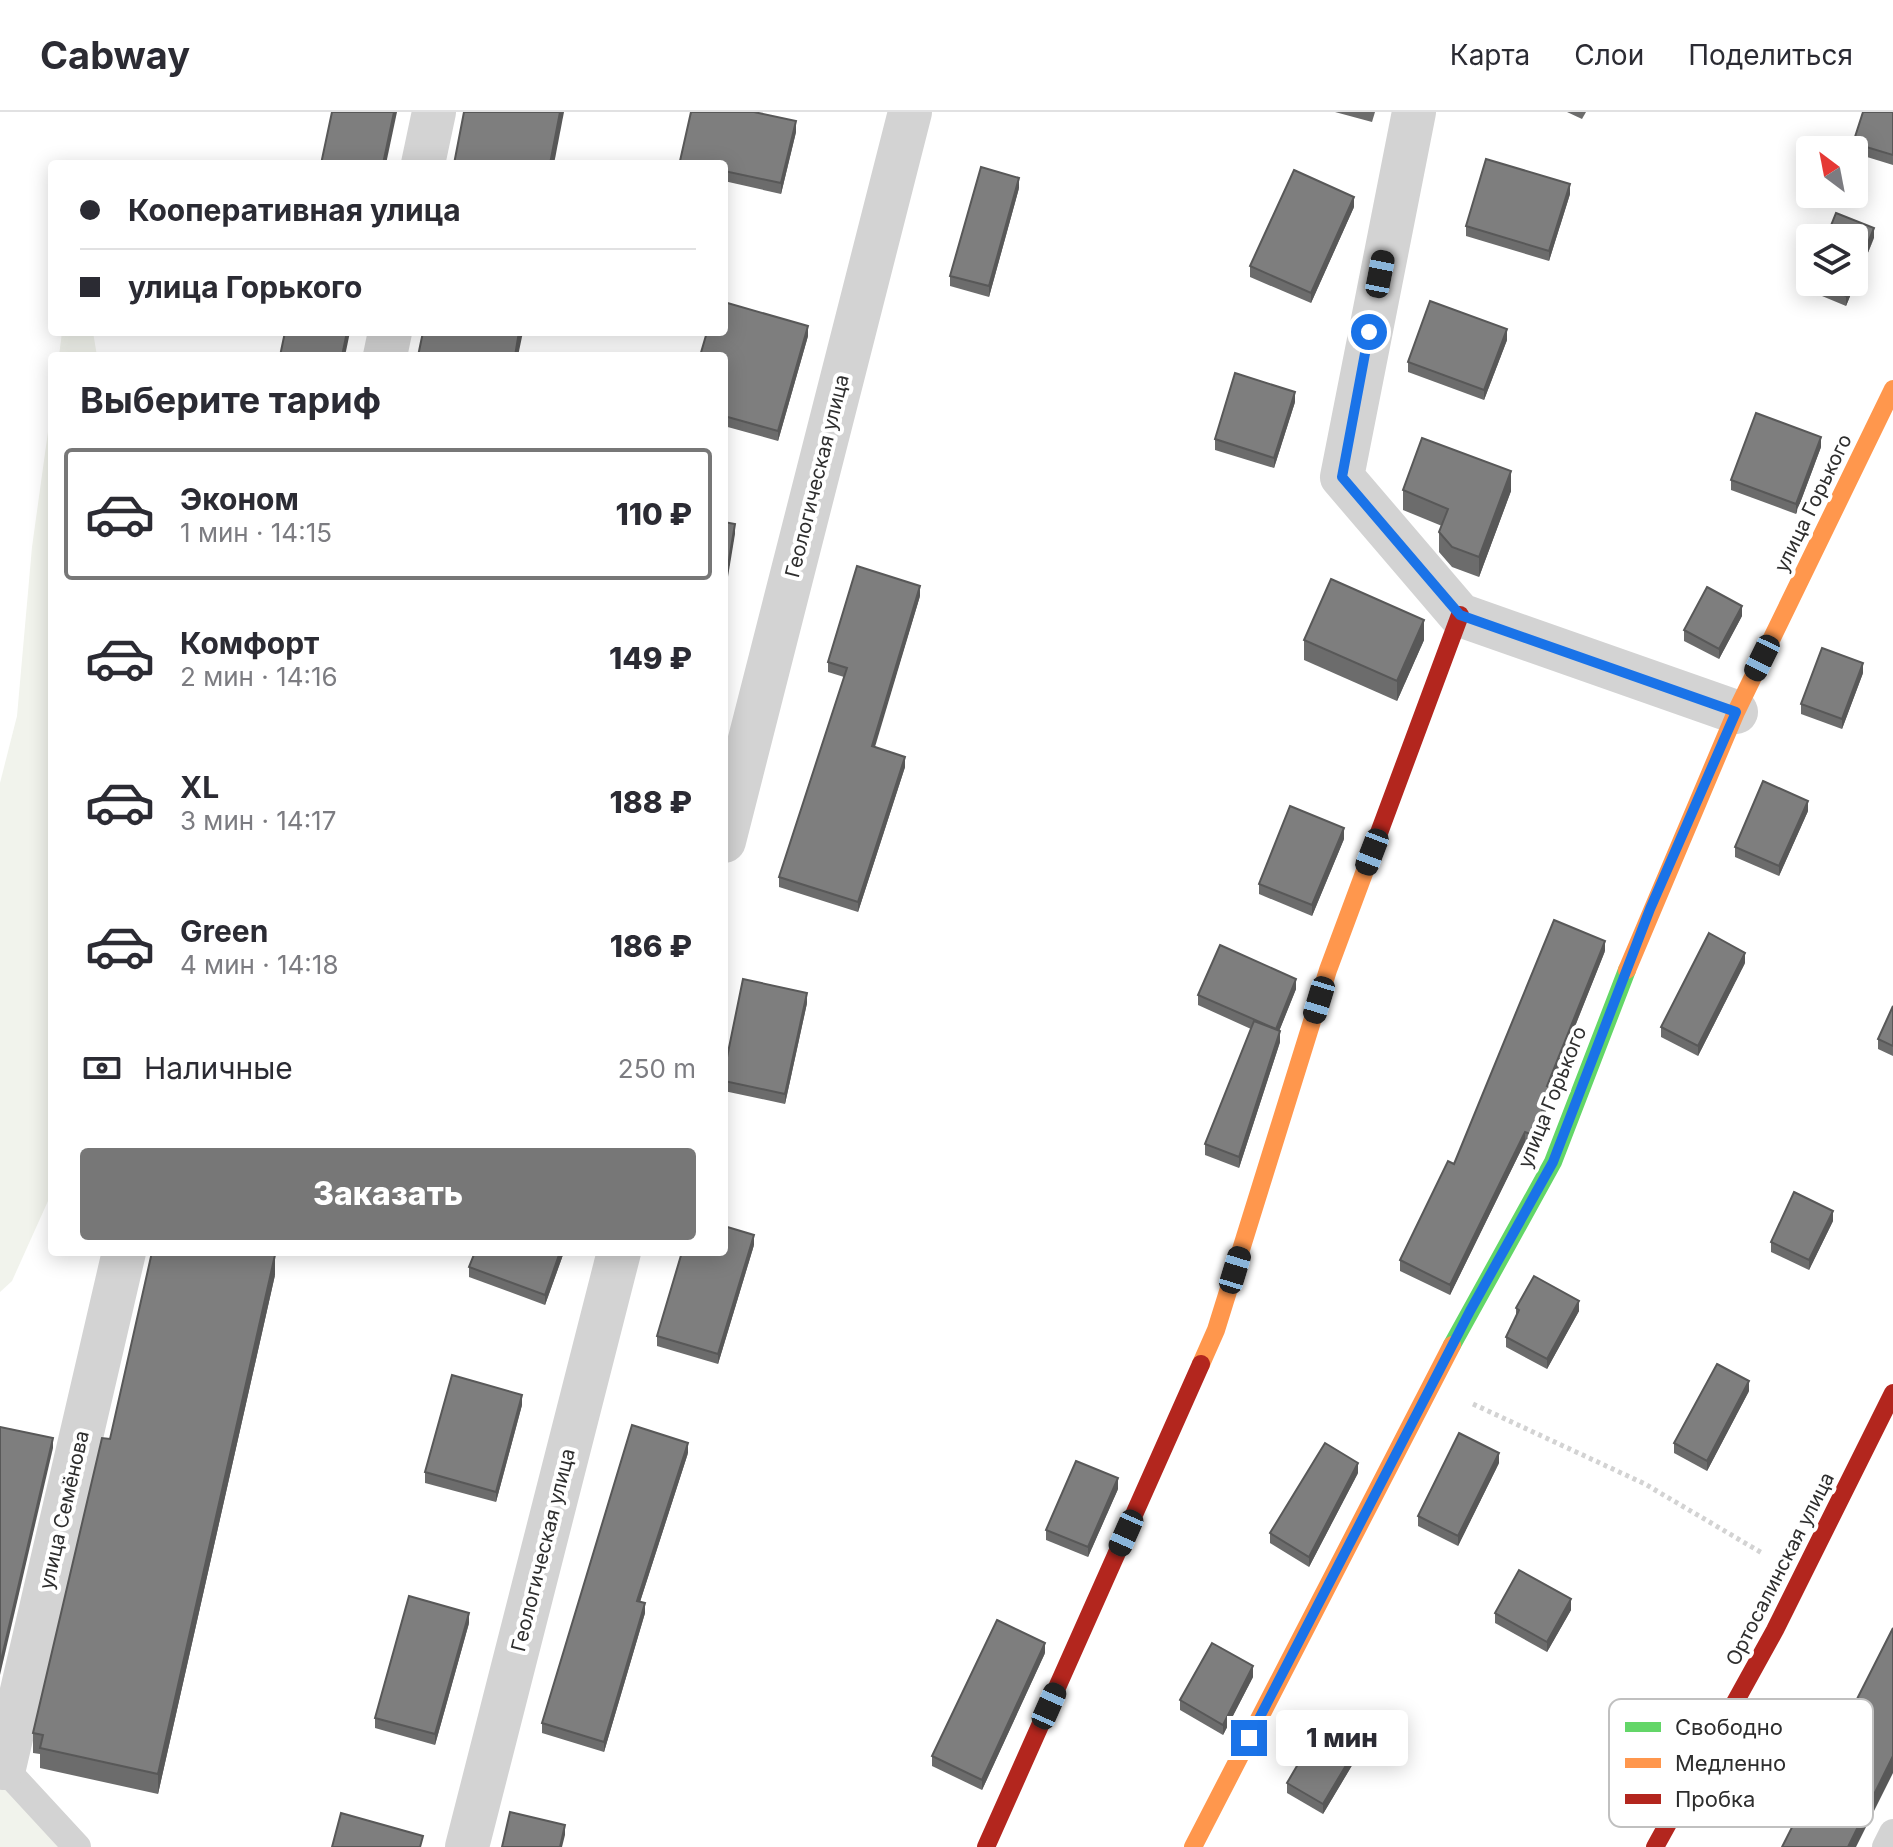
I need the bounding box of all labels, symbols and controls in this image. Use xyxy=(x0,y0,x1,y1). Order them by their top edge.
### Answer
text: Cabway xyxy=(40,32,190,78)
text: Карта xyxy=(1450,38,1530,72)
text: Слои xyxy=(1574,38,1644,72)
text: Поделиться xyxy=(1688,38,1853,72)
north arrow xyxy=(1796,136,1868,208)
map controls xyxy=(1796,136,1868,296)
text: Кооперативная улица xyxy=(128,192,461,228)
button: layers xyxy=(1796,224,1868,296)
car xyxy=(1364,248,1396,300)
text: улица Горького xyxy=(128,269,362,305)
route start xyxy=(1351,314,1387,350)
street label: Геологическая улица xyxy=(780,372,854,580)
text: Выберите тариф xyxy=(80,378,381,422)
street label: улица Горького xyxy=(1769,430,1857,576)
icon: car xyxy=(84,478,156,550)
text: Эконом xyxy=(180,481,299,517)
text: 110 ₽ xyxy=(615,496,692,532)
text: 1 мин · 14:15 xyxy=(180,517,332,548)
icon: car xyxy=(84,622,156,694)
text: Комфорт xyxy=(180,625,319,661)
car xyxy=(1741,631,1783,685)
text: 149 ₽ xyxy=(609,640,692,676)
text: 2 мин · 14:16 xyxy=(180,661,338,692)
icon: car xyxy=(84,766,156,838)
text: XL xyxy=(180,769,219,805)
text: 188 ₽ xyxy=(610,784,692,820)
text: 3 мин · 14:17 xyxy=(180,805,336,836)
car xyxy=(1352,825,1392,879)
icon: car xyxy=(84,910,156,982)
text: Green xyxy=(180,913,268,949)
text: 186 ₽ xyxy=(610,928,692,964)
text: 4 мин · 14:18 xyxy=(180,949,339,980)
car xyxy=(1301,974,1337,1026)
street label: улица Горького xyxy=(1513,1023,1591,1171)
icon: cash xyxy=(80,1046,124,1090)
text: Наличные xyxy=(144,1050,293,1086)
text: 250 m xyxy=(618,1053,696,1084)
button: Заказать xyxy=(80,1148,696,1240)
car xyxy=(1217,1244,1253,1296)
street label: улица Семёнова xyxy=(34,1428,94,1592)
street label: Геологическая улица xyxy=(506,1446,580,1654)
street label: Ортосалинская улица xyxy=(1721,1468,1839,1670)
car xyxy=(1105,1506,1147,1560)
car xyxy=(1028,1679,1070,1733)
legend xyxy=(1609,1699,1873,1827)
callout: 1 мин xyxy=(1277,1710,1409,1766)
text: Свободно xyxy=(1675,1714,1783,1740)
route end xyxy=(1231,1720,1267,1756)
text: 1 мин xyxy=(1306,1722,1378,1753)
text: Медленно xyxy=(1675,1750,1786,1776)
text: Пробка xyxy=(1675,1786,1755,1812)

